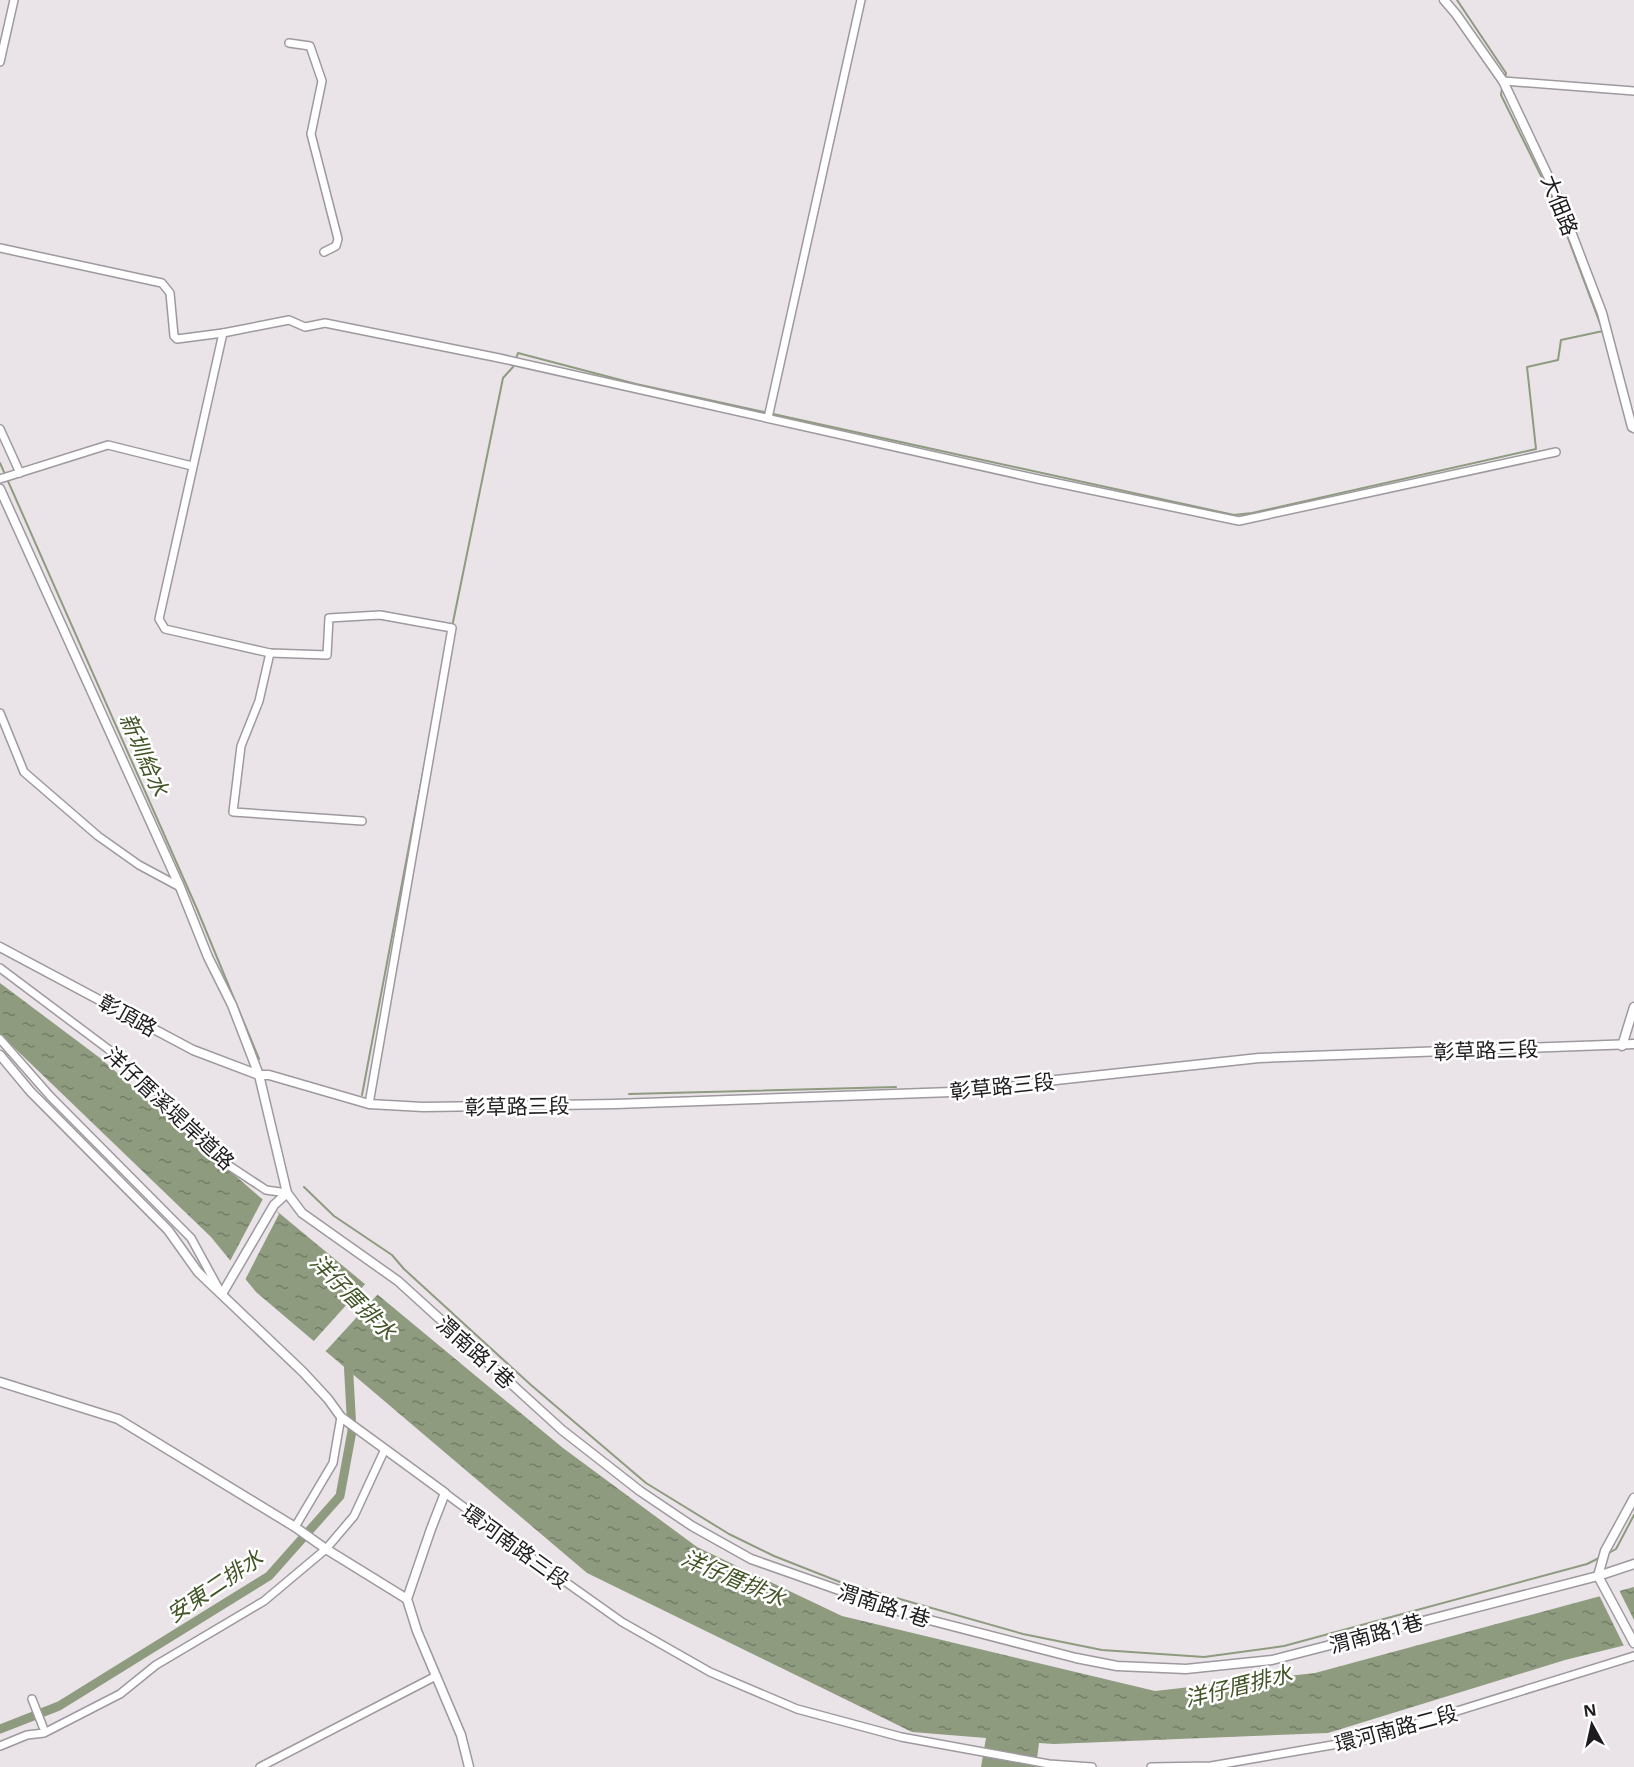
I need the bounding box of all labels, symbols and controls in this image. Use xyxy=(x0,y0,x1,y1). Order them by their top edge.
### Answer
street label: 大佃路 xyxy=(1535,171,1585,239)
water label: 新圳給水 xyxy=(113,708,177,801)
street label: 彰頂路 xyxy=(94,987,162,1043)
street label: 彰草路三段 xyxy=(1433,1034,1539,1066)
street label: 洋仔厝溪堤岸道路 xyxy=(99,1040,241,1176)
street label: 彰草路三段 xyxy=(948,1067,1056,1105)
street label: 彰草路三段 xyxy=(464,1091,570,1121)
water label: 洋仔厝排水 xyxy=(304,1246,404,1346)
street label: 渭南路1巷 xyxy=(431,1309,521,1395)
street label: 環河南路三段 xyxy=(457,1498,575,1594)
water label: 安東二排水 xyxy=(160,1541,269,1628)
water label: 洋仔厝排水 xyxy=(678,1542,791,1613)
street label: 渭南路1巷 xyxy=(834,1577,934,1633)
street label: 渭南路1巷 xyxy=(1326,1607,1426,1659)
water label: 洋仔厝排水 xyxy=(1181,1657,1296,1713)
north arrow xyxy=(1562,1695,1622,1755)
street label: 環河南路二段 xyxy=(1332,1698,1460,1758)
text: N xyxy=(1582,1698,1598,1722)

